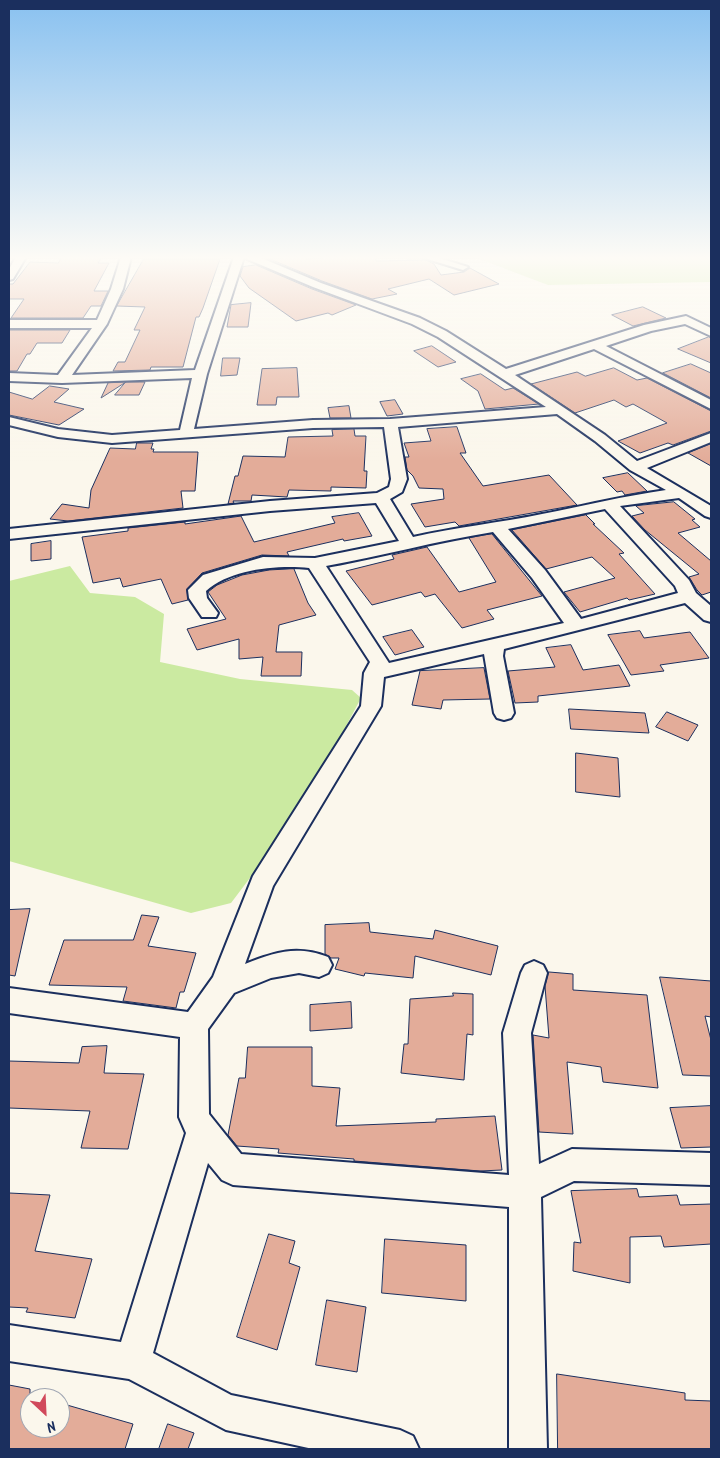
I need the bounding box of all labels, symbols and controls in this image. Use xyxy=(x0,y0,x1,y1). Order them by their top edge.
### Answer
north arrow xyxy=(20,1388,70,1438)
text: N xyxy=(42,1414,60,1438)

